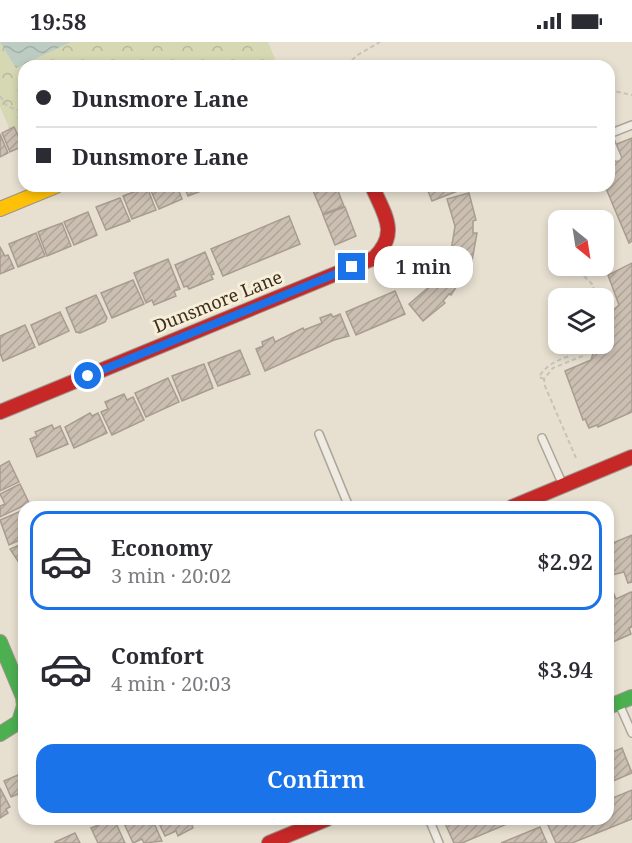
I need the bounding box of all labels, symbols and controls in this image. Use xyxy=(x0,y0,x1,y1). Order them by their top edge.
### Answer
text: 19:58 xyxy=(30,6,86,36)
text: Dunsmore Lane xyxy=(72,83,249,113)
text: Dunsmore Lane xyxy=(72,141,249,171)
north arrow xyxy=(548,210,614,276)
map controls xyxy=(548,210,614,354)
callout: 1 min xyxy=(373,246,472,288)
route end xyxy=(338,253,365,280)
text: 1 min xyxy=(396,253,451,280)
street label: Dunsmore Lane xyxy=(150,264,286,338)
button: layers xyxy=(548,288,614,354)
route start xyxy=(74,362,101,389)
text: Economy xyxy=(111,532,213,562)
icon: car xyxy=(39,534,93,588)
text: $2.92 xyxy=(537,546,593,576)
text: 3 min · 20:02 xyxy=(111,562,231,589)
text: Comfort xyxy=(111,640,204,670)
icon: car xyxy=(39,642,93,696)
text: $3.94 xyxy=(537,654,593,684)
text: 4 min · 20:03 xyxy=(111,670,231,697)
button: Confirm xyxy=(36,744,596,813)

